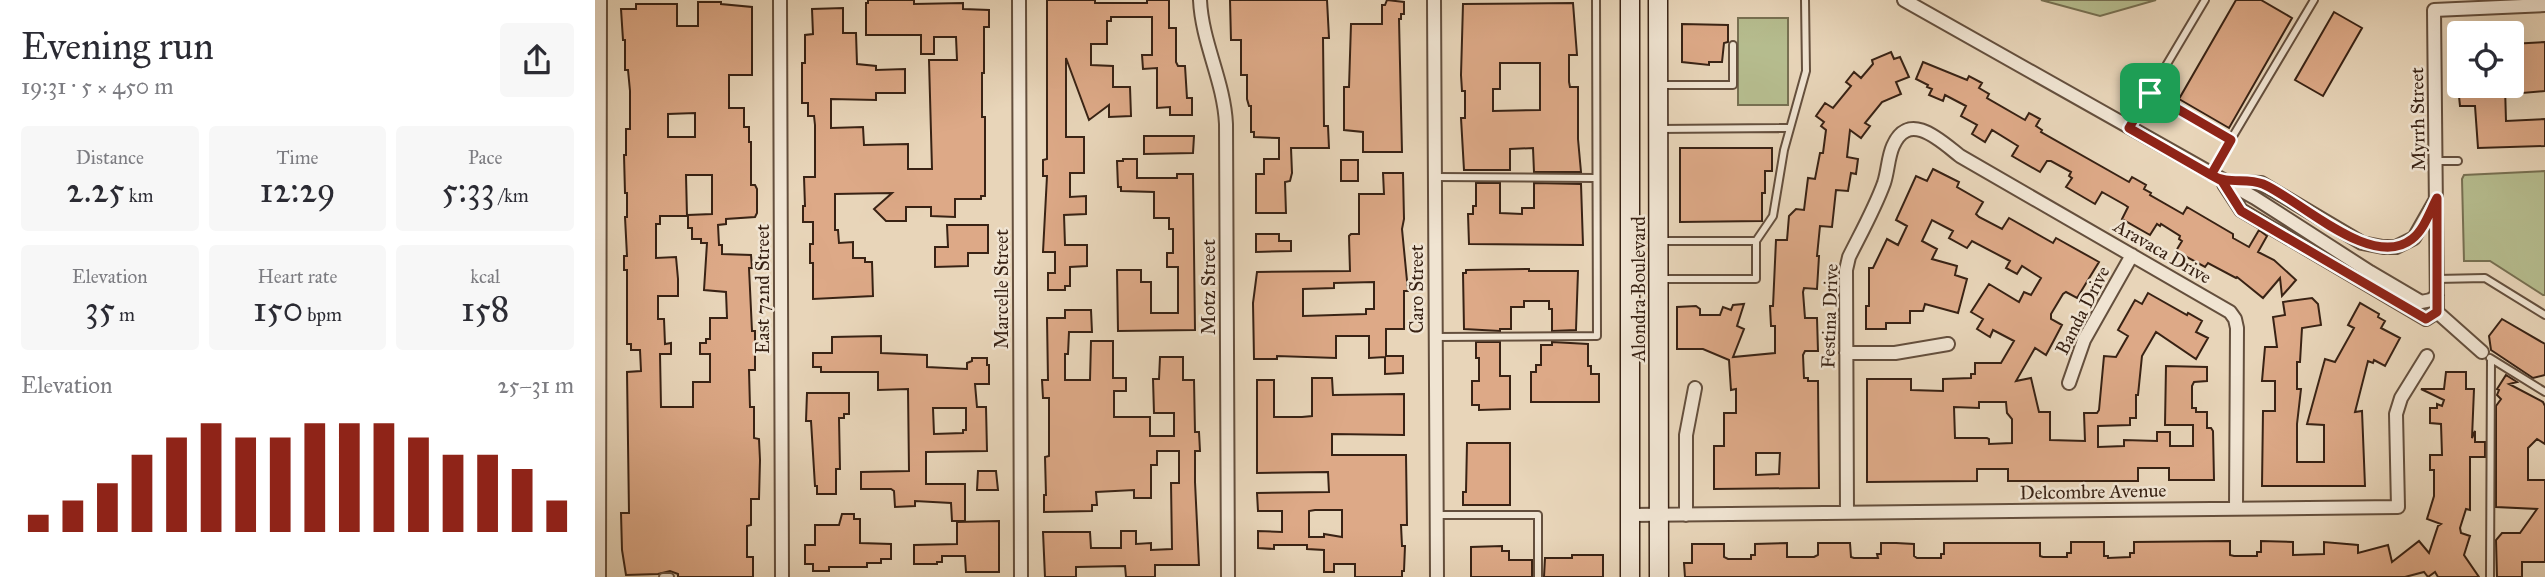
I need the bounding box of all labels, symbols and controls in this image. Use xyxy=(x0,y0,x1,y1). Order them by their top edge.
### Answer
map controls xyxy=(2447,21,2524,98)
button: locate xyxy=(2447,21,2524,98)
text: Evening run xyxy=(21,23,214,69)
button: share xyxy=(500,23,574,97)
pin xyxy=(2120,63,2180,123)
street label: Myrrh Street xyxy=(2405,67,2430,171)
text: 19:31 · 5 × 450 m xyxy=(21,72,174,100)
icon: arrive xyxy=(2131,74,2169,112)
text: Distance xyxy=(76,146,144,169)
text: Time xyxy=(276,146,319,169)
text: Pace xyxy=(468,146,502,169)
text: 2.25 xyxy=(66,169,125,212)
text: 12:29 xyxy=(260,169,335,212)
text: 5:33 xyxy=(442,169,495,212)
text: km xyxy=(125,184,154,207)
text: /km xyxy=(495,184,529,207)
street label: Aravaca Drive xyxy=(2109,214,2216,289)
street label: Alondra Boulevard xyxy=(1627,216,1650,363)
street label: East 72nd Street xyxy=(751,224,774,354)
street label: Marcelle Street xyxy=(990,229,1013,349)
street label: Motz Street xyxy=(1197,239,1220,335)
street label: Caro Street xyxy=(1405,244,1428,334)
street label: Banda Drive xyxy=(2050,262,2115,358)
street label: Festina Drive xyxy=(1816,263,1843,369)
text: Elevation xyxy=(72,265,148,288)
text: Heart rate xyxy=(258,265,337,288)
text: kcal xyxy=(470,265,500,288)
text: 35 xyxy=(85,288,115,331)
text: 150 xyxy=(253,288,303,331)
text: 158 xyxy=(461,288,509,331)
text: m xyxy=(115,303,135,326)
text: bpm xyxy=(303,303,342,326)
text: Elevation xyxy=(21,371,112,399)
text: 25–31 m xyxy=(498,371,574,399)
street label: Delcombre Avenue xyxy=(2019,479,2167,504)

